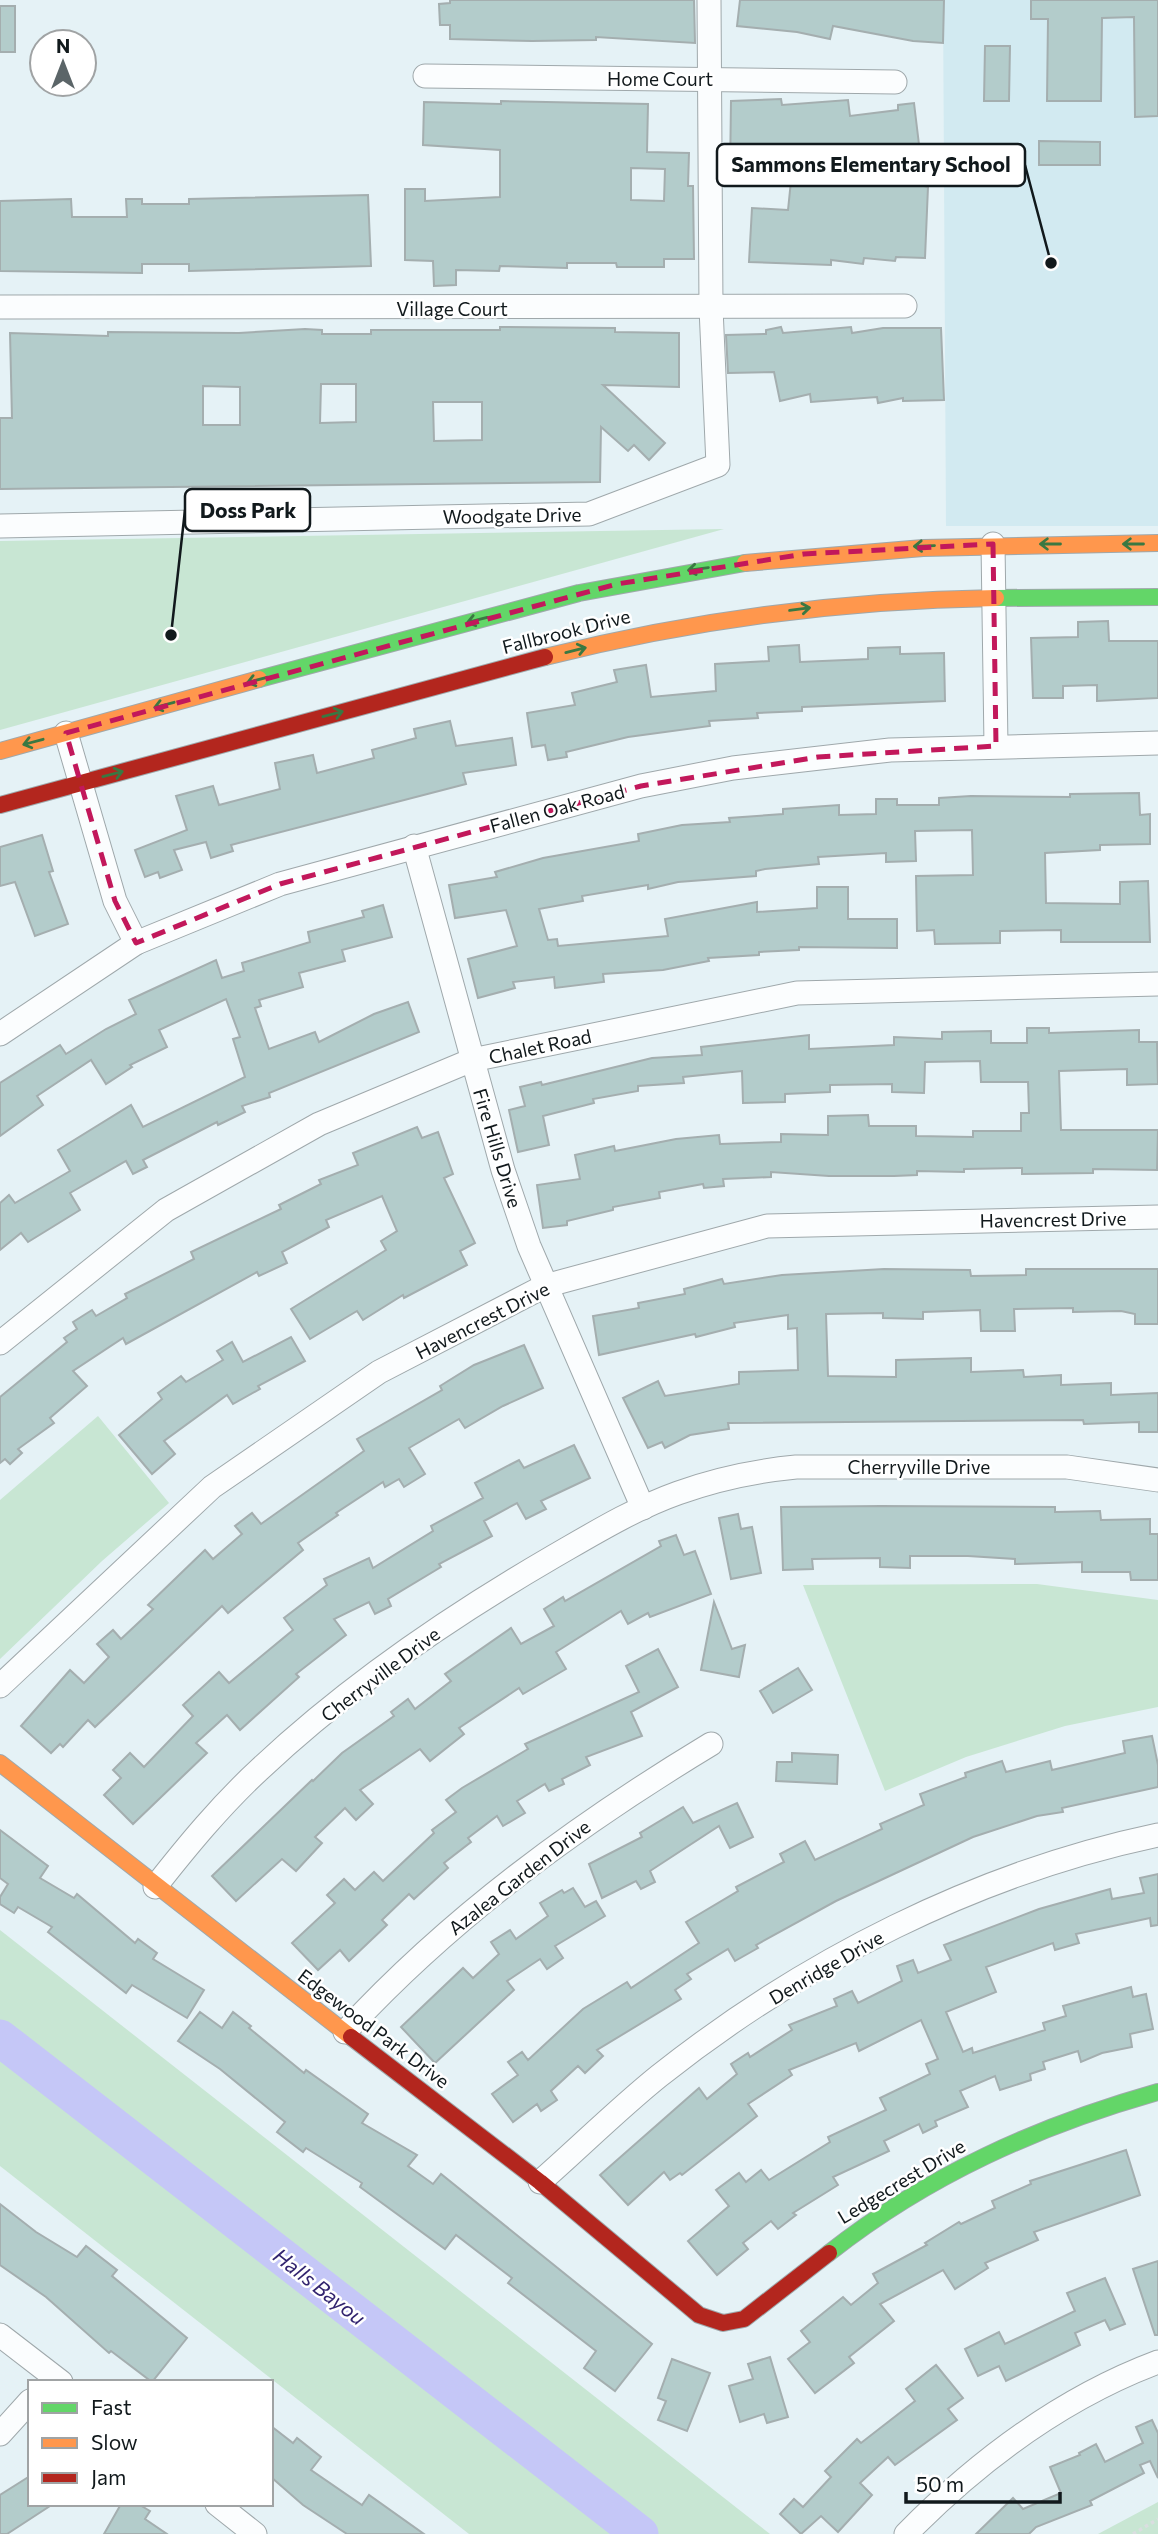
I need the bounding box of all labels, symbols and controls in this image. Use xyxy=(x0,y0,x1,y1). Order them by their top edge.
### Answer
north arrow xyxy=(28,28,98,98)
text: N xyxy=(56,34,70,57)
street label: Home Court xyxy=(607,67,713,90)
callout: Sammons Elementary School xyxy=(717,144,1025,186)
text: Sammons Elementary School xyxy=(731,151,1011,176)
street label: Village Court xyxy=(396,297,508,320)
callout: Doss Park xyxy=(185,489,310,531)
text: Doss Park xyxy=(200,497,296,522)
street label: Woodgate Drive xyxy=(442,502,582,528)
one-way arrow xyxy=(1039,537,1062,551)
one-way arrow xyxy=(1121,537,1144,551)
one-way arrow xyxy=(913,540,936,553)
one-way arrow xyxy=(687,563,710,576)
one-way arrow xyxy=(788,602,811,615)
street label: Fallbrook Drive xyxy=(500,604,632,658)
one-way arrow xyxy=(466,614,489,627)
one-way arrow xyxy=(564,643,587,656)
one-way arrow xyxy=(246,674,269,687)
one-way arrow xyxy=(153,700,175,713)
one-way arrow xyxy=(321,707,343,720)
one-way arrow xyxy=(22,736,44,749)
one-way arrow xyxy=(101,767,124,780)
street label: Fallen Oak Road xyxy=(487,779,627,837)
street label: Chalet Road xyxy=(487,1024,593,1068)
street label: Fire Hills Drive xyxy=(469,1086,527,1210)
street label: Havencrest Drive xyxy=(979,1206,1127,1232)
street label: Havencrest Drive xyxy=(411,1276,553,1364)
street label: Cherryville Drive xyxy=(848,1455,990,1478)
street label: Cherryville Drive xyxy=(316,1622,444,1726)
street label: Azalea Garden Drive xyxy=(444,1815,594,1939)
street label: Denridge Drive xyxy=(765,1925,887,2009)
street label: Edgewood Park Drive xyxy=(294,1964,454,2092)
street label: Ledgecrest Drive xyxy=(833,2134,969,2228)
water label: Halls Bayou xyxy=(269,2242,371,2330)
legend xyxy=(28,2380,273,2506)
text: Fast xyxy=(91,2394,132,2419)
text: Slow xyxy=(91,2429,138,2454)
scale bar xyxy=(906,2460,1060,2504)
text: Jam xyxy=(91,2464,126,2489)
text: 50 m xyxy=(916,2471,964,2496)

